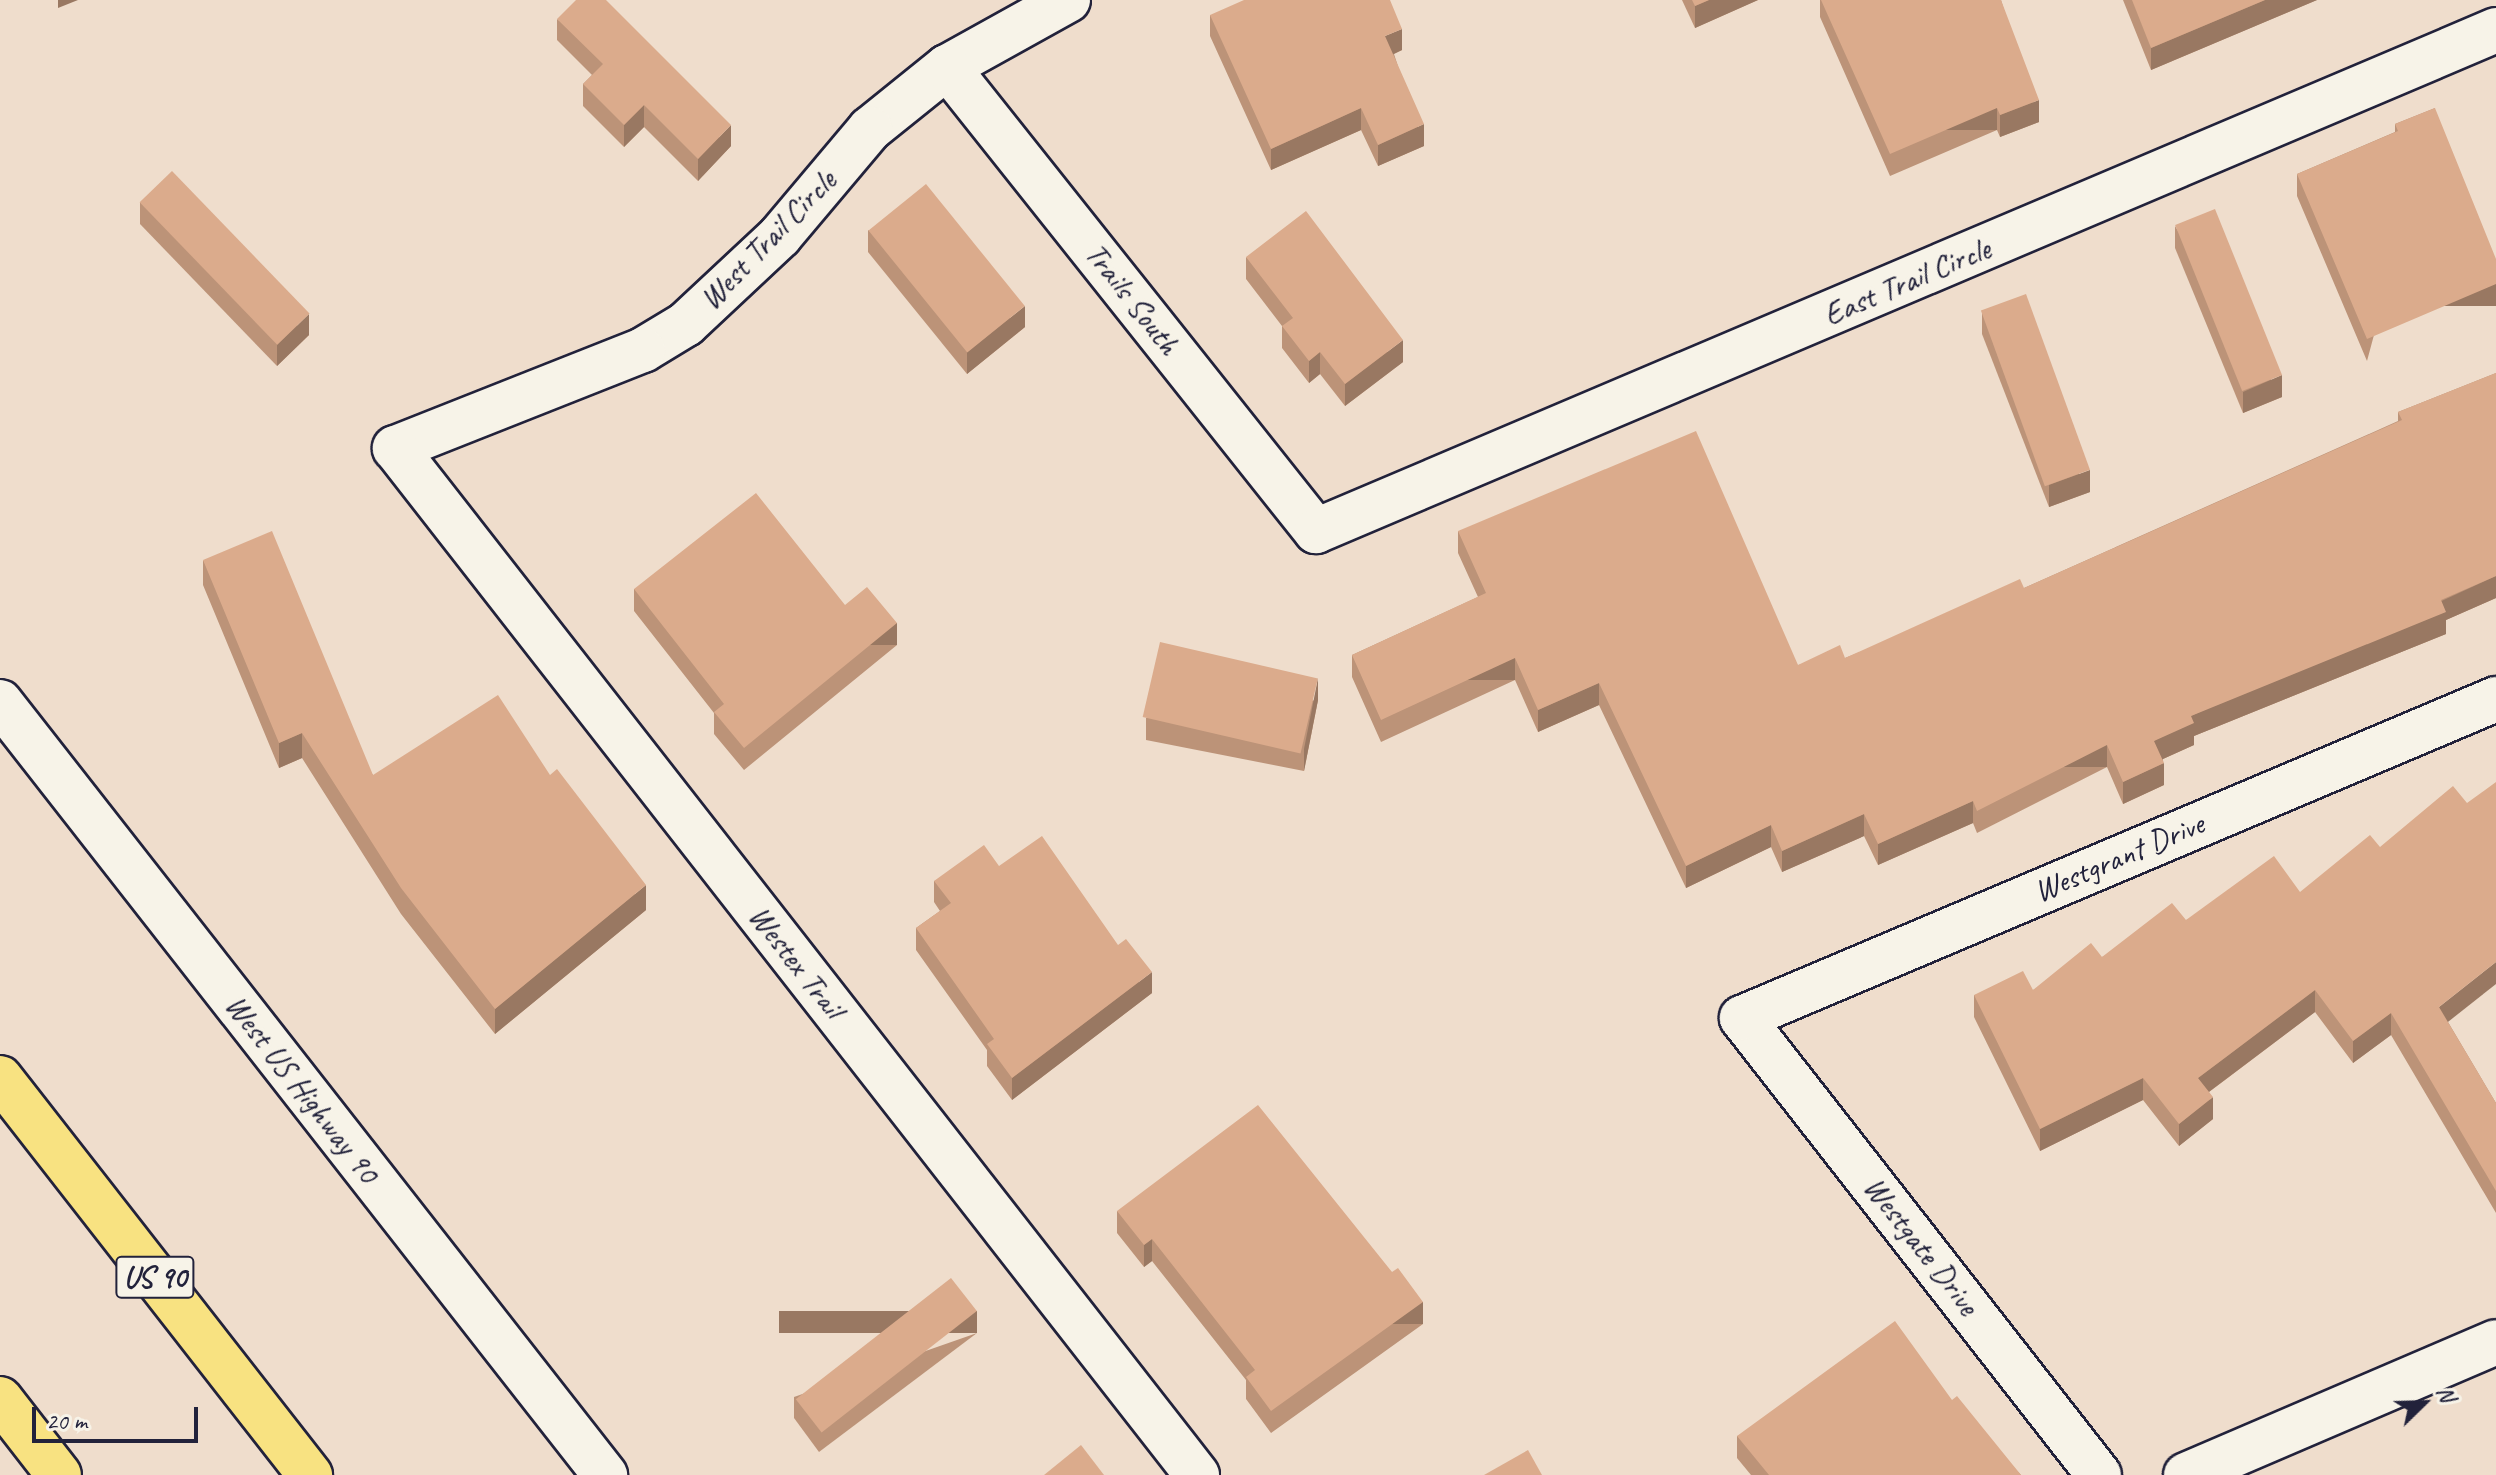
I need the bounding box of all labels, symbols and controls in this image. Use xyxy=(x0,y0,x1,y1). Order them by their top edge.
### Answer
street label: West Trail Circle xyxy=(692,162,844,318)
street label: East Trail Circle xyxy=(1818,230,1996,334)
street label: Trails South xyxy=(1077,236,1187,362)
street label: Westgrant Drive xyxy=(2028,805,2210,911)
street label: Westex Trail xyxy=(740,898,852,1026)
street label: West US Highway 90 xyxy=(216,987,388,1191)
street label: Westgate Drive xyxy=(1855,1169,1987,1323)
road number: US 90 xyxy=(115,1251,195,1303)
north arrow xyxy=(2384,1363,2464,1443)
text: N xyxy=(2431,1382,2462,1405)
scale bar xyxy=(36,1391,202,1441)
text: 20 m xyxy=(46,1406,87,1436)

